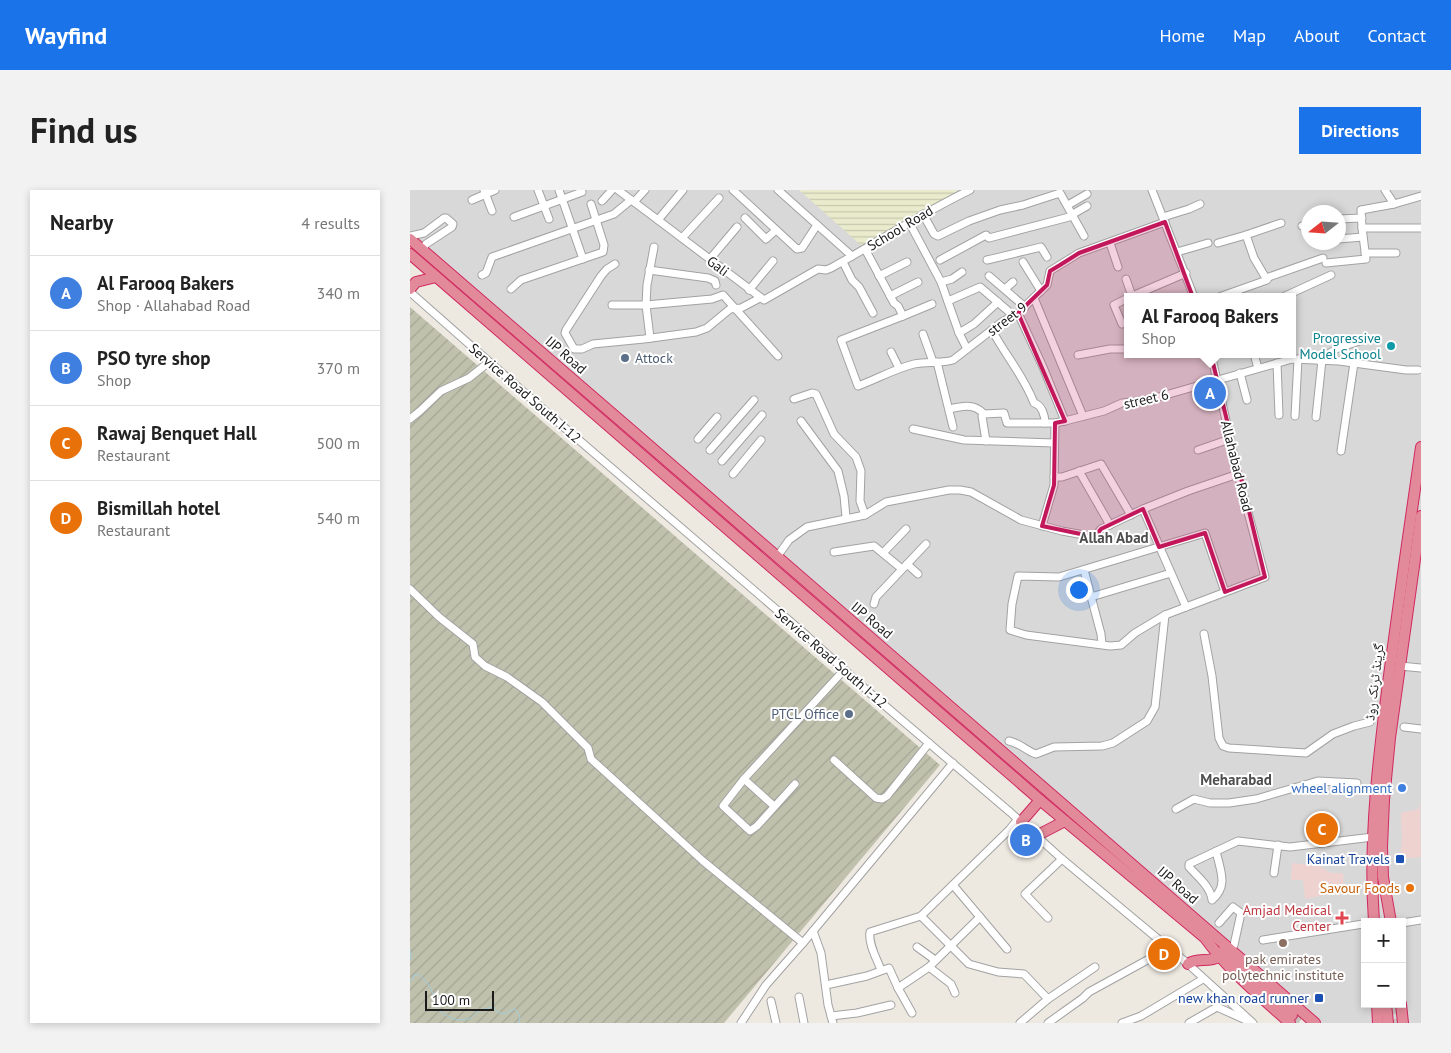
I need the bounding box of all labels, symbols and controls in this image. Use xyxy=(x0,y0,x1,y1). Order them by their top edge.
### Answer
text: Wayfind xyxy=(25,20,107,51)
text: Home xyxy=(1159,24,1205,47)
text: Map xyxy=(1233,24,1266,47)
text: About xyxy=(1294,24,1340,47)
text: Contact xyxy=(1368,24,1426,47)
text: Find us xyxy=(30,107,138,153)
button: Directions xyxy=(1299,107,1421,154)
street label: School Road xyxy=(864,201,936,255)
north arrow xyxy=(1301,205,1346,250)
text: Nearby xyxy=(50,209,113,236)
text: 4 results xyxy=(301,213,360,233)
street label: Gali xyxy=(703,252,733,280)
text: Al Farooq Bakers xyxy=(97,271,234,295)
text: A xyxy=(61,283,71,303)
text: 340 m xyxy=(317,283,360,303)
popup xyxy=(1124,293,1296,358)
text: Shop · Allahabad Road xyxy=(97,295,250,315)
street label: street 9 xyxy=(983,298,1031,340)
text: Al Farooq Bakers xyxy=(1141,304,1279,328)
text: Shop xyxy=(1141,328,1176,348)
place label: Progressive Model School xyxy=(1299,329,1381,363)
street label: IJP Road xyxy=(542,332,590,378)
street label: Service Road South I-12 xyxy=(465,339,585,447)
marker: Progressive Model School xyxy=(1385,340,1397,352)
text: PSO tyre shop xyxy=(97,346,210,370)
place label: Attock xyxy=(635,349,673,367)
marker: Attock xyxy=(619,352,631,364)
text: B xyxy=(61,358,71,378)
text: 370 m xyxy=(317,358,360,378)
text: Shop xyxy=(97,370,131,390)
pin: A xyxy=(1194,374,1226,412)
street label: street 6 xyxy=(1122,385,1170,413)
street label: Allahabad Road xyxy=(1217,419,1257,513)
text: Rawaj Benquet Hall xyxy=(97,421,257,445)
text: C xyxy=(62,433,70,453)
text: 500 m xyxy=(317,433,360,453)
text: Restaurant xyxy=(97,445,170,465)
text: Bismillah hotel xyxy=(97,496,220,520)
text: D xyxy=(61,508,71,528)
text: 540 m xyxy=(317,508,360,528)
text: Restaurant xyxy=(97,520,170,540)
district label: Allah Abad xyxy=(1079,528,1149,547)
your location xyxy=(1066,577,1092,603)
street label: IJP Road xyxy=(848,597,896,643)
street label: Service Road South I-12 xyxy=(771,604,891,712)
street label: گرینڈ ٹرنک روڈ xyxy=(1360,642,1388,722)
place label: PTCL Office xyxy=(771,705,839,723)
marker: PTCL Office xyxy=(843,708,855,720)
district label: Meharabad xyxy=(1200,770,1272,789)
place label: wheel alignment xyxy=(1291,779,1392,797)
marker: wheel alignment xyxy=(1396,782,1408,794)
pin: C xyxy=(1306,810,1338,848)
pin: B xyxy=(1010,821,1042,859)
place label: Kainat Travels xyxy=(1307,850,1390,868)
marker: Kainat Travels xyxy=(1394,853,1406,865)
street label: IJP Road xyxy=(1154,862,1202,908)
place label: Savour Foods xyxy=(1320,879,1400,897)
marker: Savour Foods xyxy=(1404,882,1416,894)
place label: Amjad Medical Center xyxy=(1243,901,1331,935)
marker: Amjad Medical Center xyxy=(1335,911,1349,925)
map controls xyxy=(1361,918,1406,1008)
button: + xyxy=(1361,918,1406,963)
pin: D xyxy=(1148,935,1180,973)
marker: pak emirates polytechnic institute xyxy=(1277,937,1289,949)
place label: pak emirates polytechnic institute xyxy=(1222,950,1344,984)
button: − xyxy=(1361,963,1406,1008)
scale bar xyxy=(425,988,494,1011)
place label: new khan road runner xyxy=(1178,989,1309,1007)
text: 100 m xyxy=(432,991,470,1009)
marker: new khan road runner xyxy=(1313,992,1325,1004)

